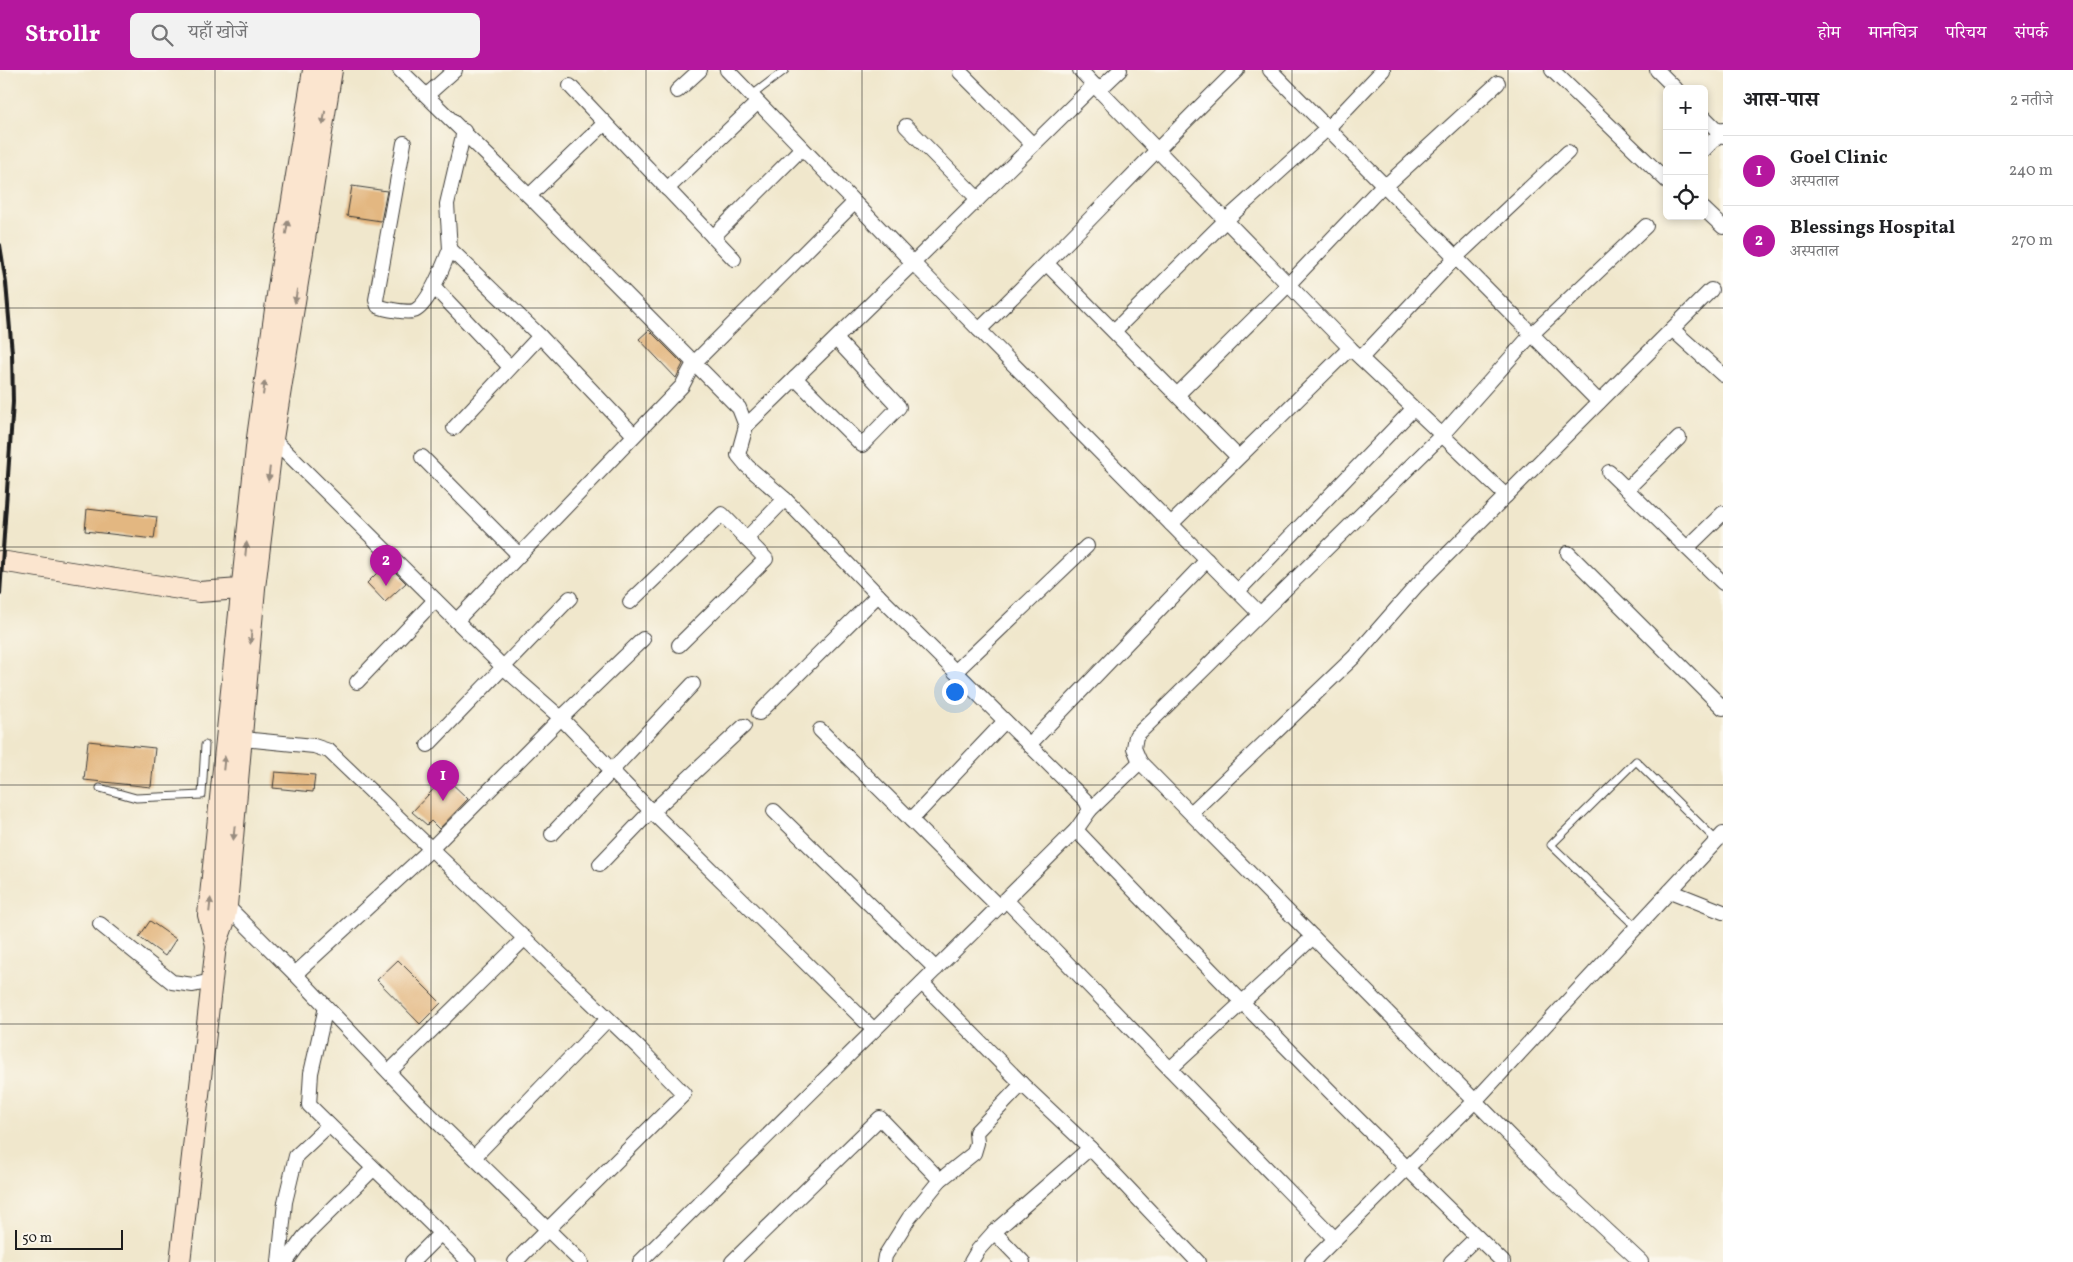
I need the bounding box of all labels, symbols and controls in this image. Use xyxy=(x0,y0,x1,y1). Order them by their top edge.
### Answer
search box xyxy=(130,13,480,58)
text: Strollr xyxy=(25,18,100,52)
text: यहाँ खोजें xyxy=(188,20,248,46)
icon: search xyxy=(148,21,176,49)
text: होम xyxy=(1818,21,1841,46)
text: मानचित्र xyxy=(1869,21,1917,46)
text: परिचय xyxy=(1945,21,1986,46)
text: संपर्क xyxy=(2014,21,2048,46)
map controls xyxy=(1663,85,1708,220)
button: + xyxy=(1663,85,1708,130)
text: आस-पास xyxy=(1743,86,1819,115)
text: 2 नतीजे xyxy=(2010,90,2053,112)
one-way arrow xyxy=(320,110,328,126)
button: − xyxy=(1663,130,1708,175)
text: Goel Clinic xyxy=(1790,145,1888,171)
text: 1 xyxy=(1756,160,1762,182)
text: 240 m xyxy=(2009,160,2053,182)
text: अस्पताल xyxy=(1790,171,1839,193)
button: locate xyxy=(1663,175,1708,220)
text: Blessings Hospital xyxy=(1790,215,1955,241)
one-way arrow xyxy=(284,218,292,234)
text: 2 xyxy=(1755,230,1763,252)
text: 270 m xyxy=(2011,230,2053,252)
text: अस्पताल xyxy=(1790,241,1839,263)
one-way arrow xyxy=(291,288,299,304)
one-way arrow xyxy=(260,379,268,395)
one-way arrow xyxy=(265,466,273,482)
one-way arrow xyxy=(242,541,250,557)
pin: 2 xyxy=(370,545,402,586)
one-way arrow xyxy=(247,629,255,645)
your location xyxy=(942,679,968,705)
one-way arrow xyxy=(220,755,228,771)
pin: 1 xyxy=(427,760,459,801)
one-way arrow xyxy=(229,826,237,842)
one-way arrow xyxy=(206,896,214,912)
scale bar xyxy=(15,1227,122,1250)
text: 50 m xyxy=(22,1229,52,1248)

